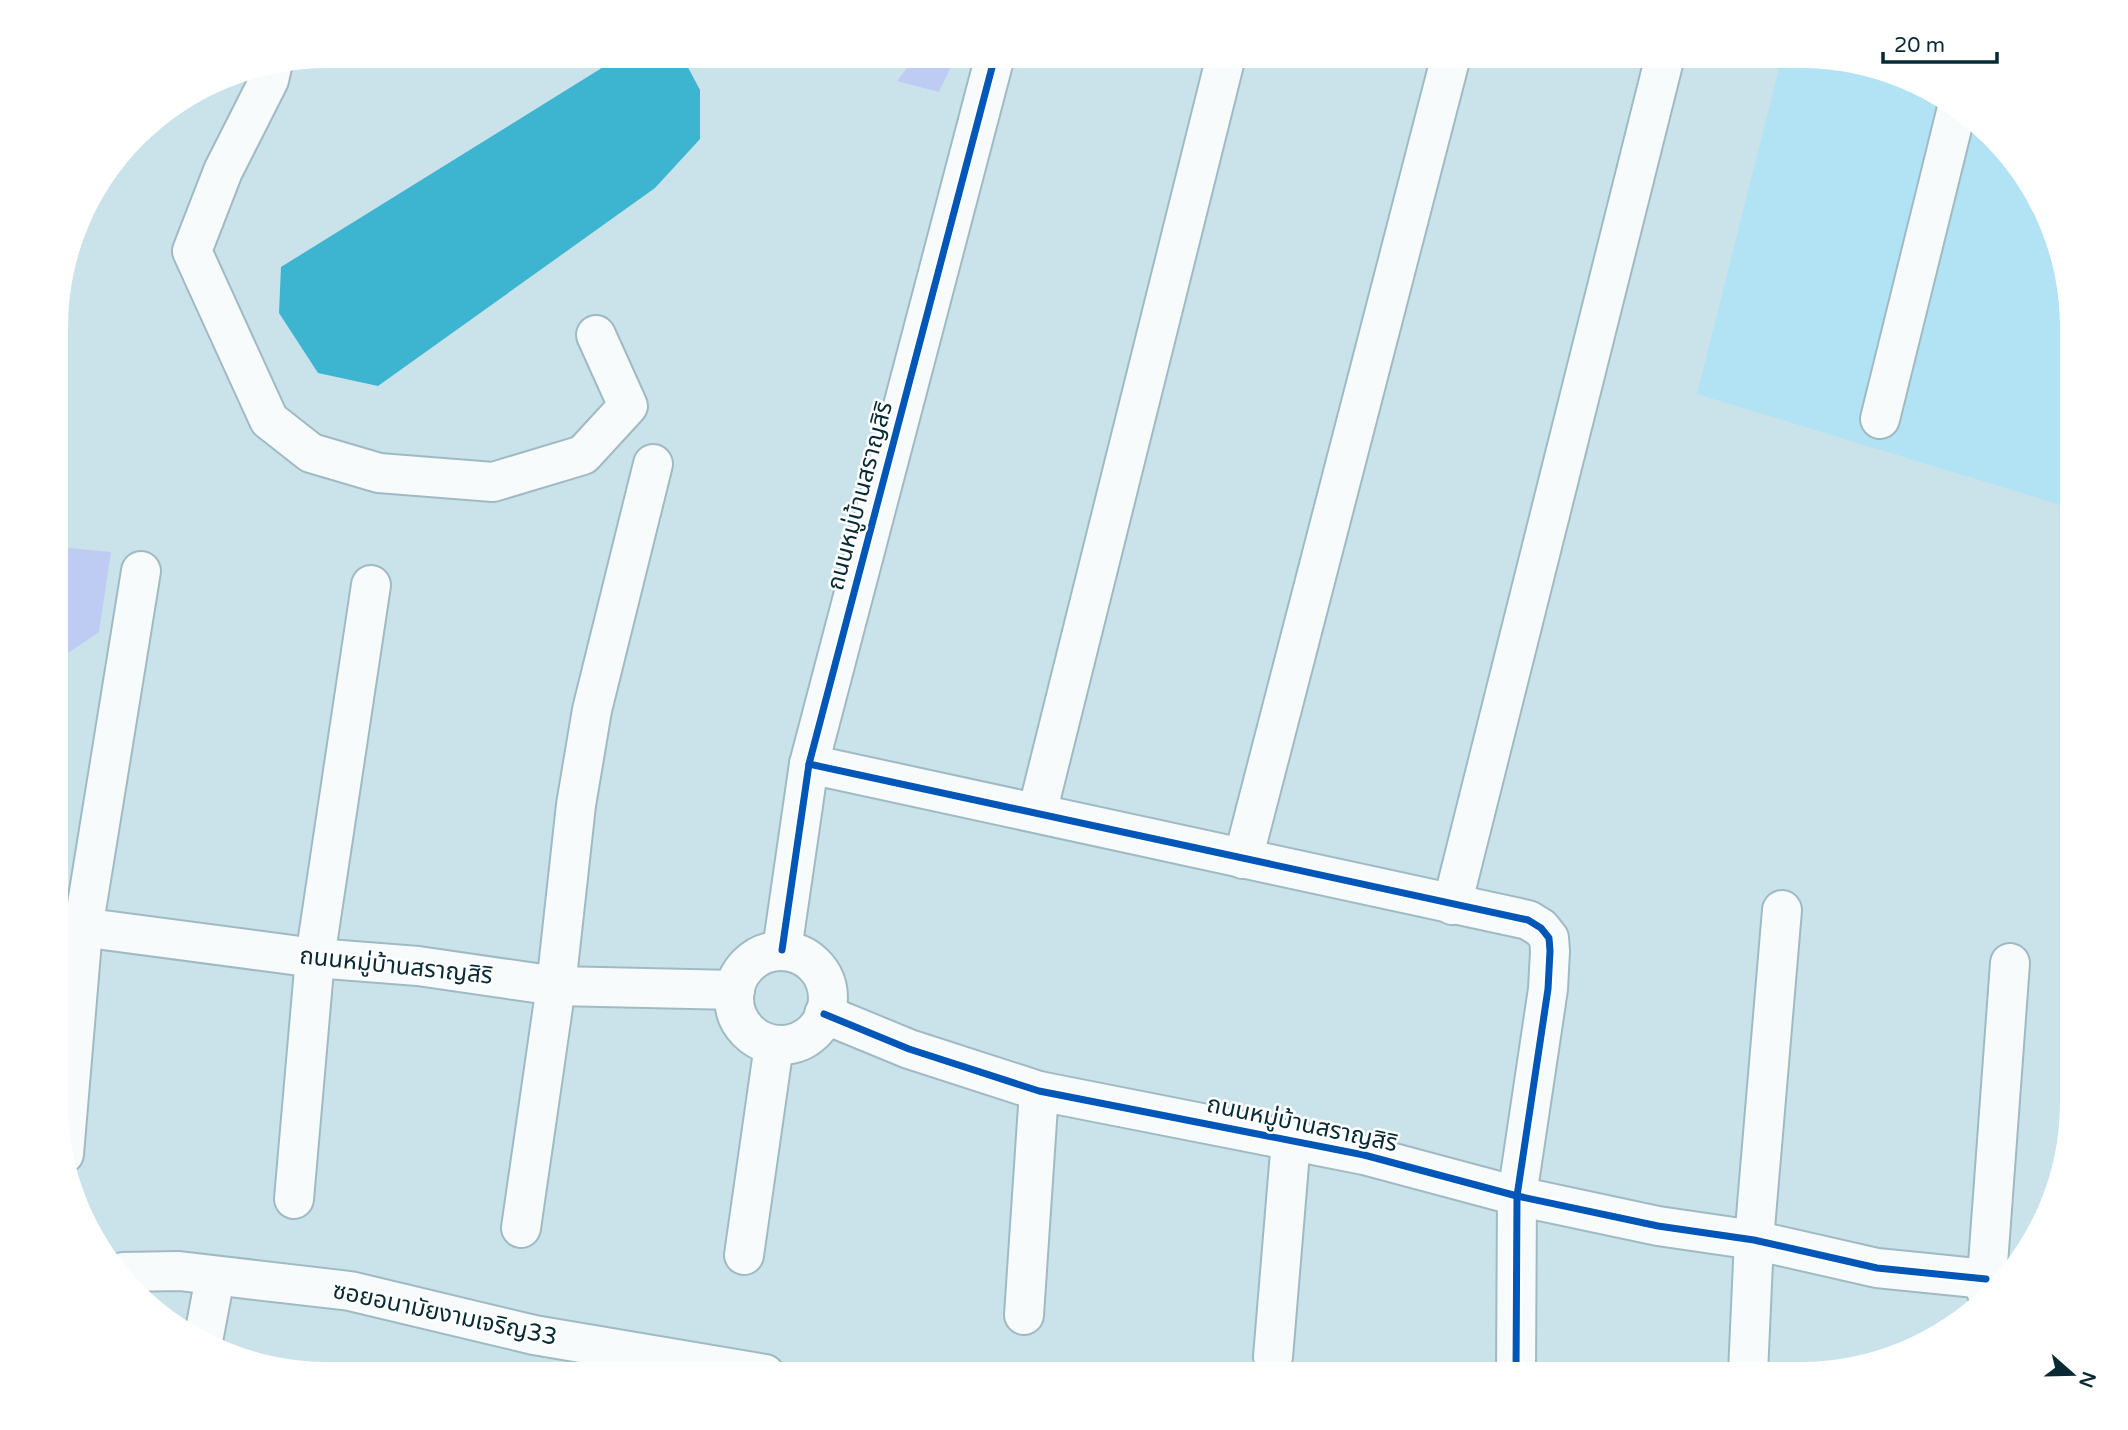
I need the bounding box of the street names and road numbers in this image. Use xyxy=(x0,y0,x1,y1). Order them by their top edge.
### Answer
street label: ถนนหมู่บ้านสราญสิริ xyxy=(821,399,899,593)
street label: ถนนหมู่บ้านสราญสิริ xyxy=(298,941,494,991)
street label: ถนนหมู่บ้านสราญสิริ xyxy=(1204,1090,1400,1158)
street label: ซอยอนามัยงามเจริญ33 xyxy=(330,1276,560,1352)

